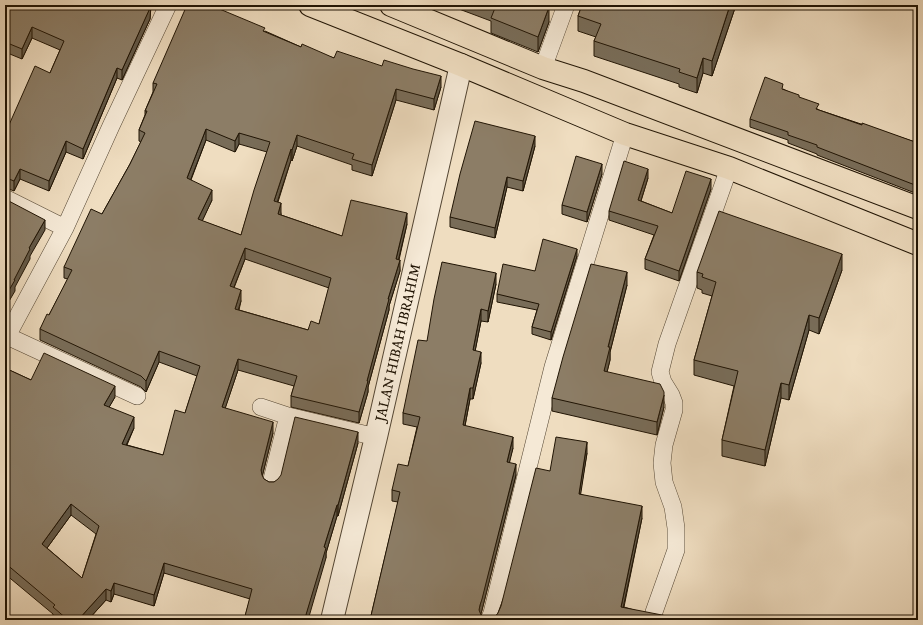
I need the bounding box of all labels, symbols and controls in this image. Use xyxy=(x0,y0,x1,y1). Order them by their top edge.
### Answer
street label: JALAN HIBAH IBRAHIM xyxy=(371,262,425,425)

